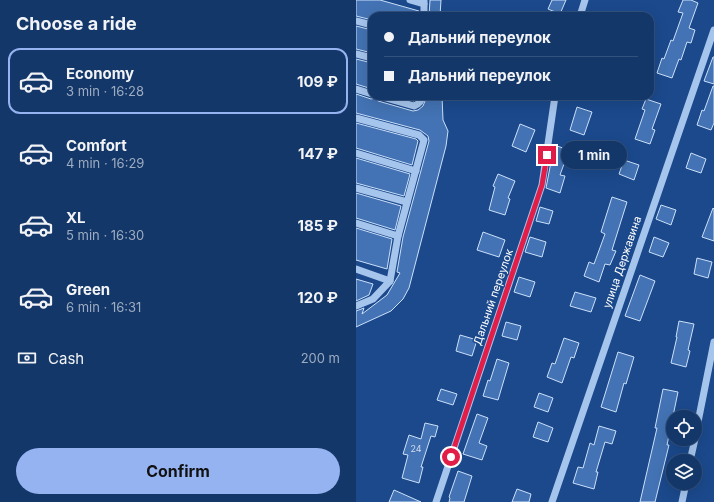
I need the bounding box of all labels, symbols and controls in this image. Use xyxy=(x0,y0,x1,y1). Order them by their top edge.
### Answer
text: Choose a ride xyxy=(16,13,137,34)
text: Дальний переулок xyxy=(408,28,551,47)
icon: car xyxy=(18,63,54,99)
text: Economy xyxy=(66,64,134,83)
text: Дальний переулок xyxy=(408,66,551,85)
text: 109 ₽ xyxy=(297,72,338,91)
text: 3 min · 16:28 xyxy=(66,83,144,99)
icon: car xyxy=(18,135,54,171)
text: Comfort xyxy=(66,136,127,155)
callout: 1 min xyxy=(561,141,627,169)
text: 147 ₽ xyxy=(298,144,338,163)
route end xyxy=(538,146,556,164)
text: 1 min xyxy=(578,147,610,163)
text: 4 min · 16:29 xyxy=(66,155,144,171)
icon: car xyxy=(18,207,54,243)
text: XL xyxy=(66,208,86,227)
street label: улица Державина xyxy=(600,214,644,310)
text: 185 ₽ xyxy=(298,216,338,235)
text: 5 min · 16:30 xyxy=(66,227,144,243)
street label: Дальний переулок xyxy=(470,247,516,347)
icon: car xyxy=(18,279,54,315)
text: Green xyxy=(66,280,110,299)
text: 120 ₽ xyxy=(297,288,338,307)
text: 6 min · 16:31 xyxy=(66,299,141,315)
icon: cash xyxy=(16,347,38,369)
text: Cash xyxy=(48,349,84,368)
text: 200 m xyxy=(301,350,340,366)
map controls xyxy=(666,410,702,490)
button: locate xyxy=(666,410,702,446)
house number: 24 xyxy=(410,443,422,454)
button: Confirm xyxy=(16,448,340,494)
route start xyxy=(442,448,460,466)
button: layers xyxy=(666,454,702,490)

